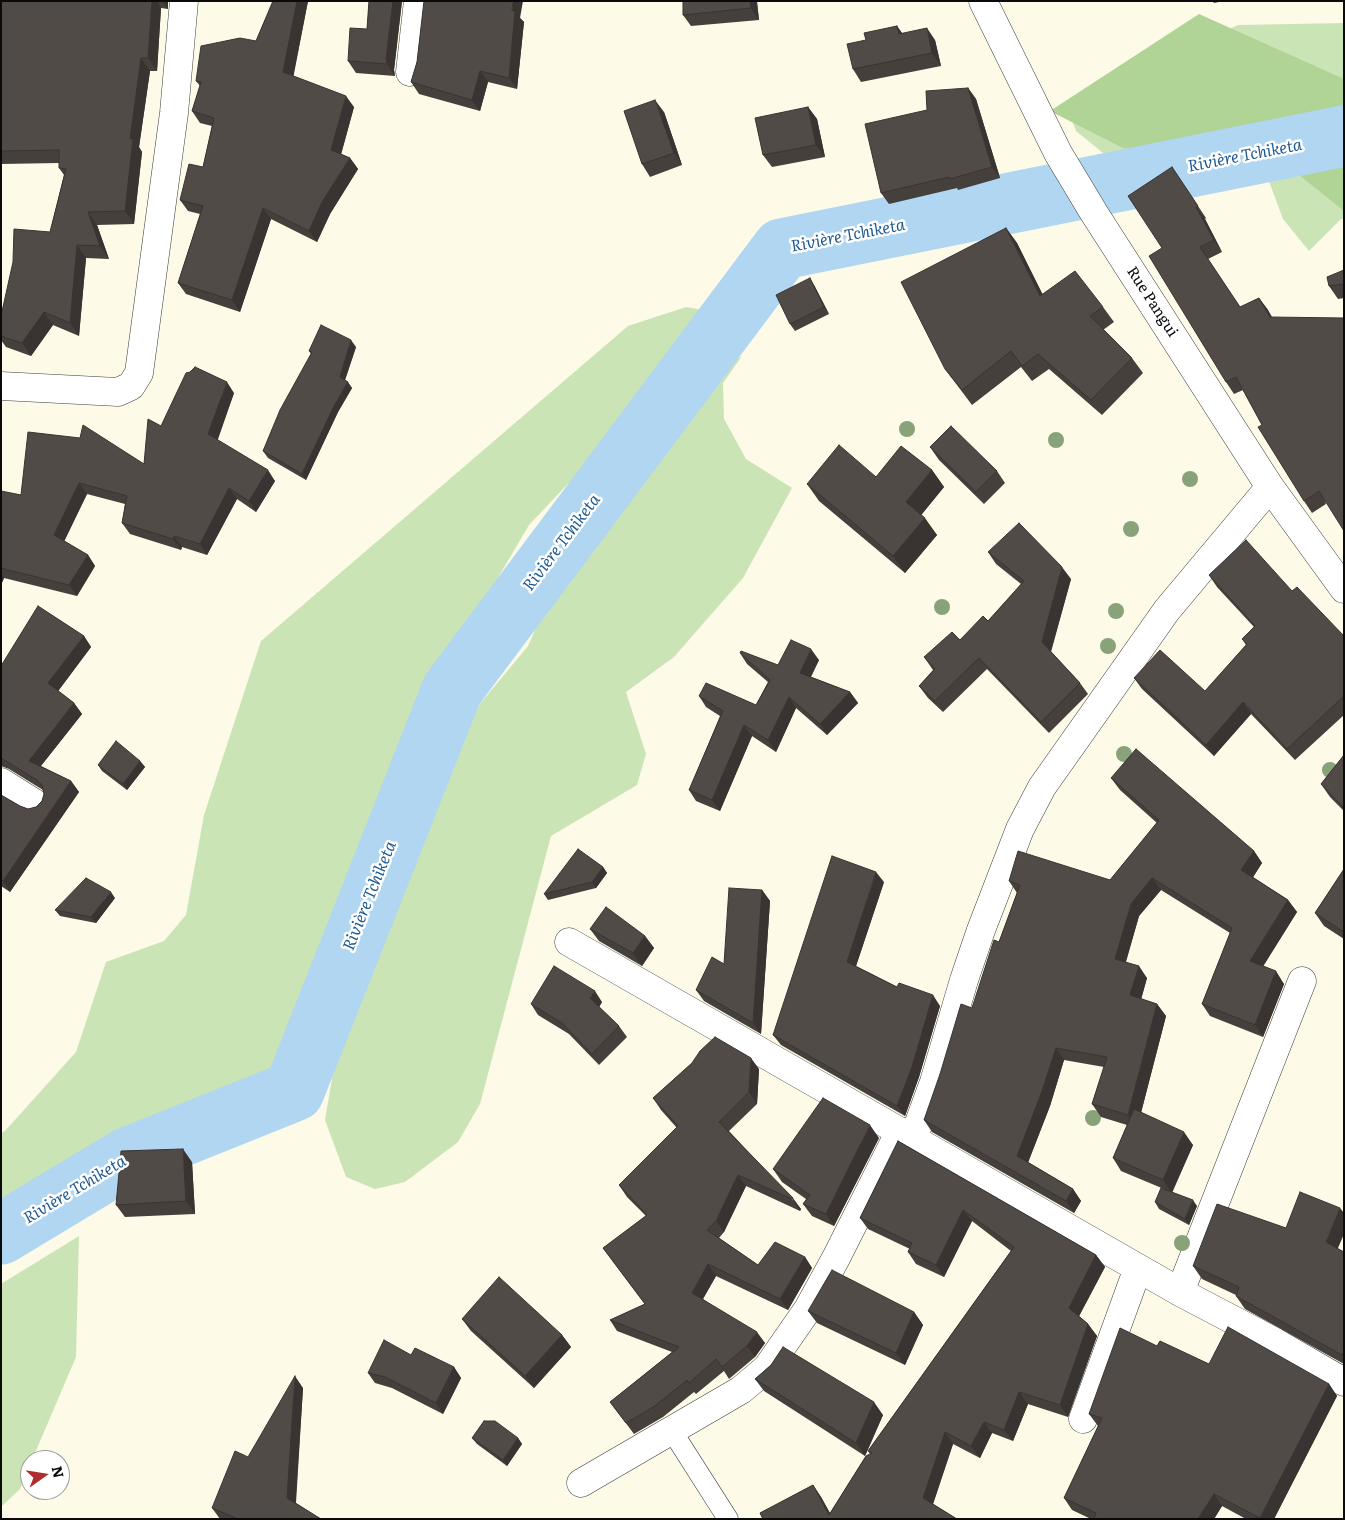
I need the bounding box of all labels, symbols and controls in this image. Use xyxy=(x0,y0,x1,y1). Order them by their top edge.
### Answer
water label: Rivière Tchiketa xyxy=(1186,136,1304,176)
water label: Rivière Tchiketa xyxy=(789,216,907,256)
street label: Rue Pangui xyxy=(1123,263,1181,341)
water label: Rivière Tchiketa xyxy=(519,491,605,595)
water label: Rivière Tchiketa xyxy=(339,839,401,953)
water label: Rivière Tchiketa xyxy=(20,1152,130,1228)
north arrow xyxy=(20,1450,70,1500)
text: N xyxy=(48,1464,70,1480)

